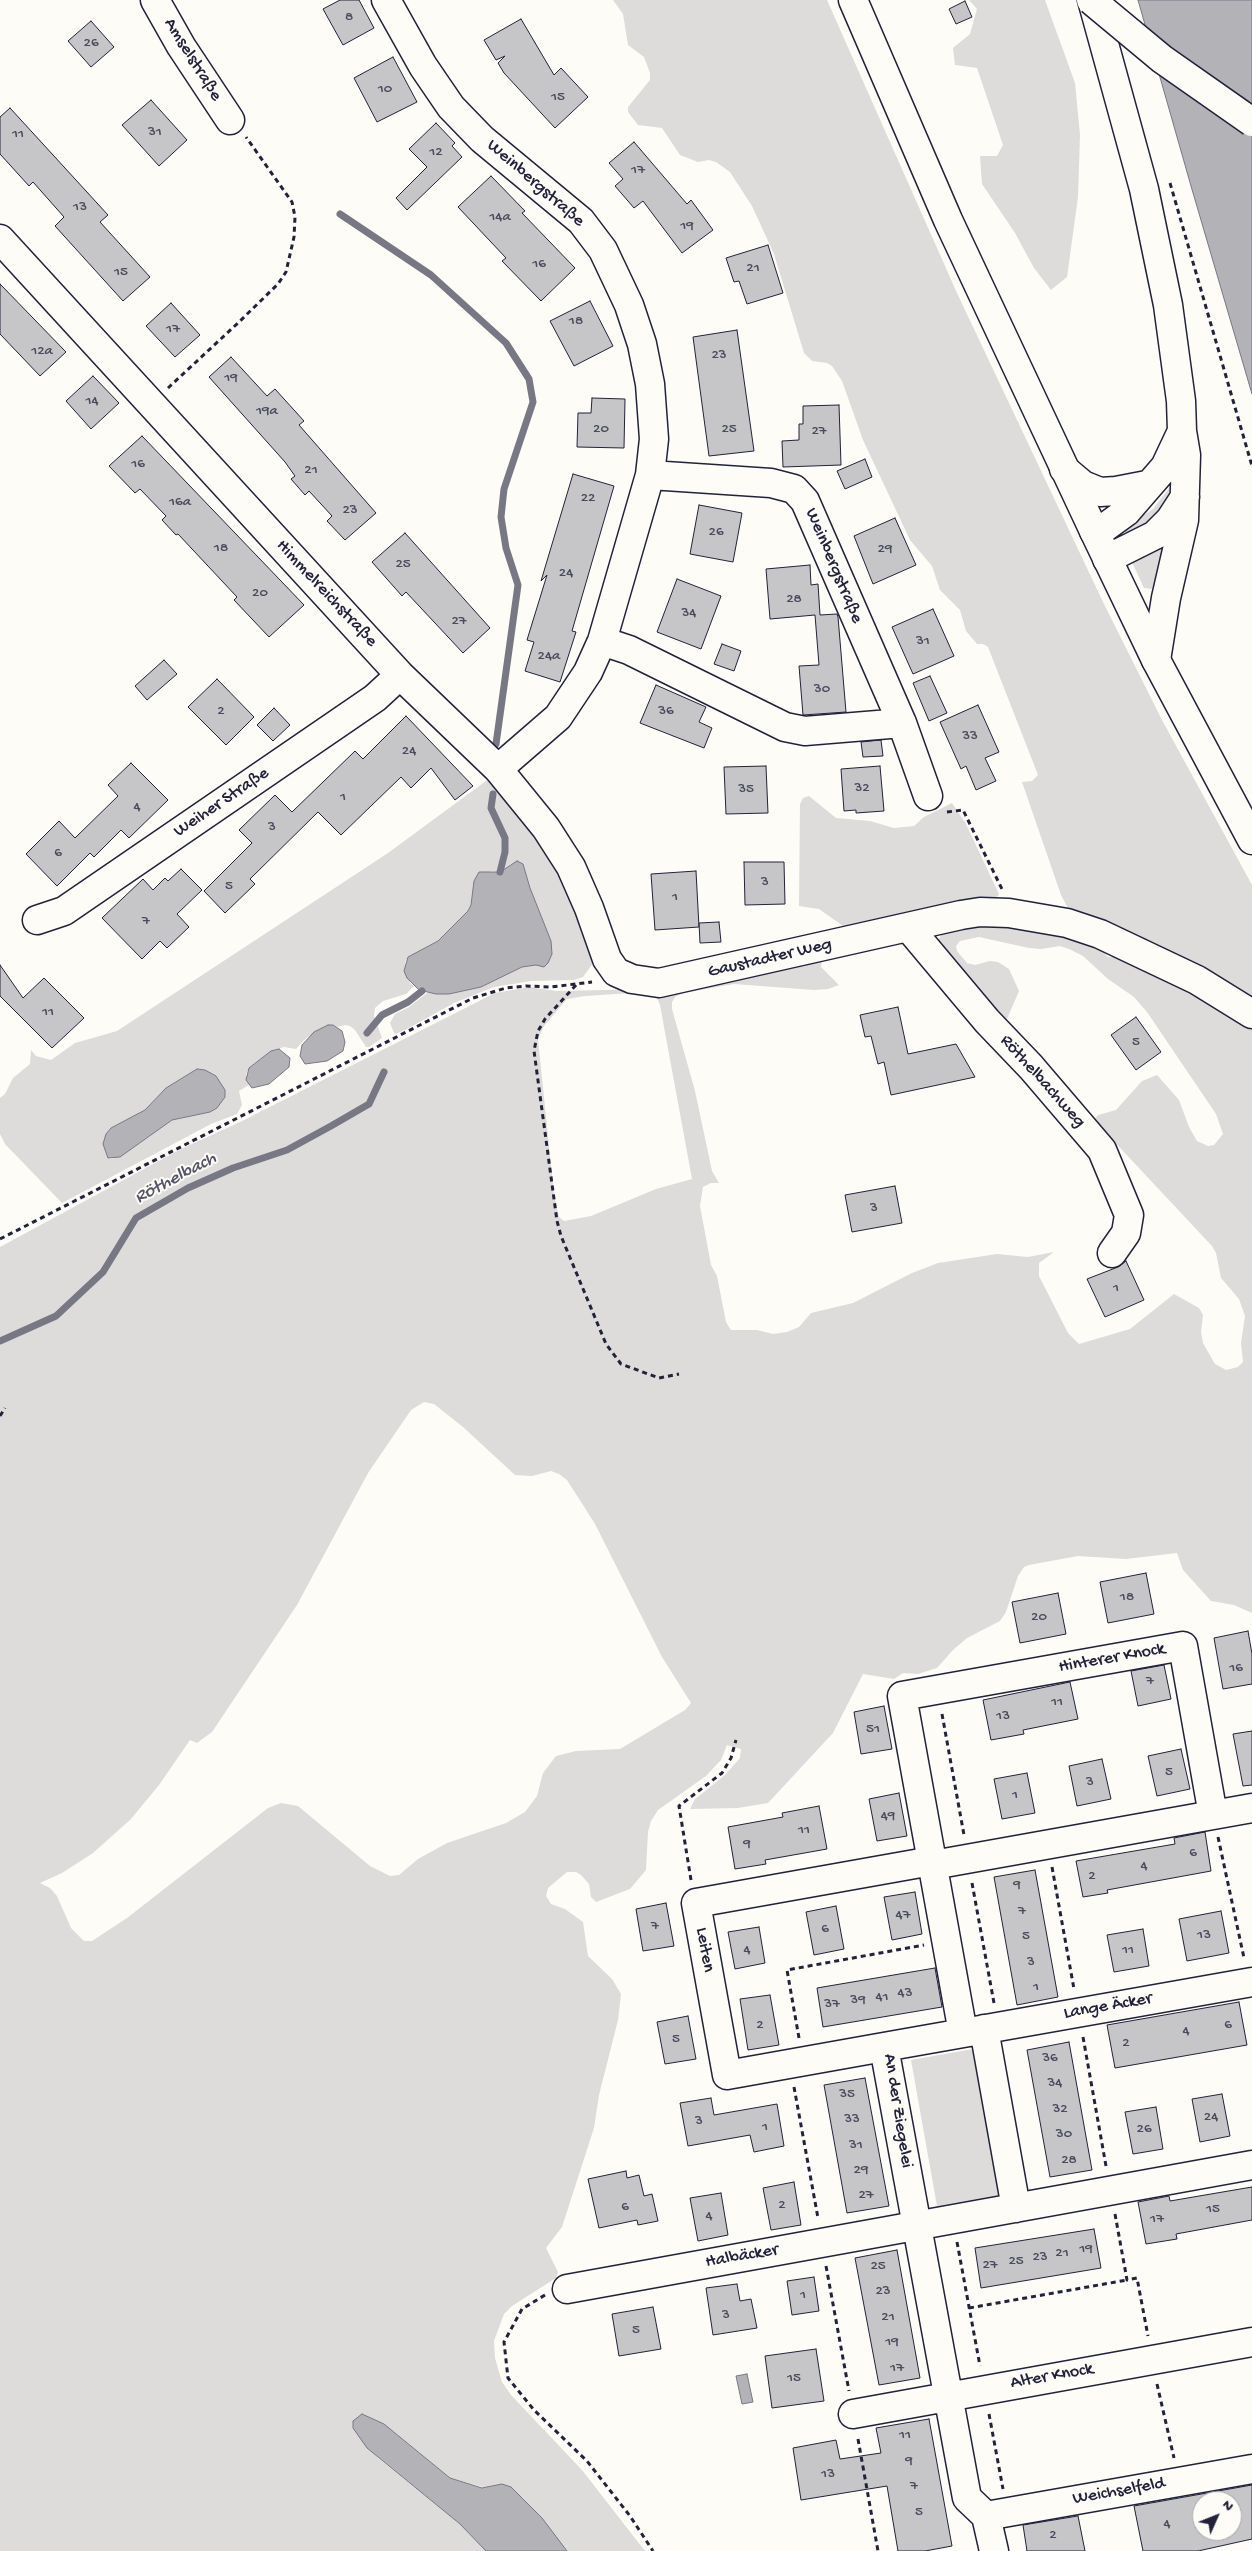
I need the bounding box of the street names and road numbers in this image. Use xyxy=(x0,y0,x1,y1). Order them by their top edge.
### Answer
street label: Amselstraße xyxy=(158,14,226,106)
street label: Weinbergstraße xyxy=(481,135,589,233)
street label: Weinbergstraße xyxy=(799,505,867,627)
street label: Himmelreichstraße xyxy=(271,536,381,652)
street label: Weiher Straße xyxy=(170,763,274,843)
street label: Gaustadter Weg xyxy=(706,934,834,984)
street label: Röthelbachweg xyxy=(995,1031,1089,1133)
street label: Hinterer Knock xyxy=(1057,1639,1167,1679)
street label: Leiten xyxy=(689,1926,719,1974)
street label: Lange Äcker xyxy=(1062,1989,1154,2025)
street label: An der Ziegelei xyxy=(877,2052,917,2170)
street label: Halbäcker xyxy=(704,2240,780,2274)
street label: Alter Knock xyxy=(1009,2359,1095,2395)
street label: Weichselfeld xyxy=(1071,2473,1167,2511)

